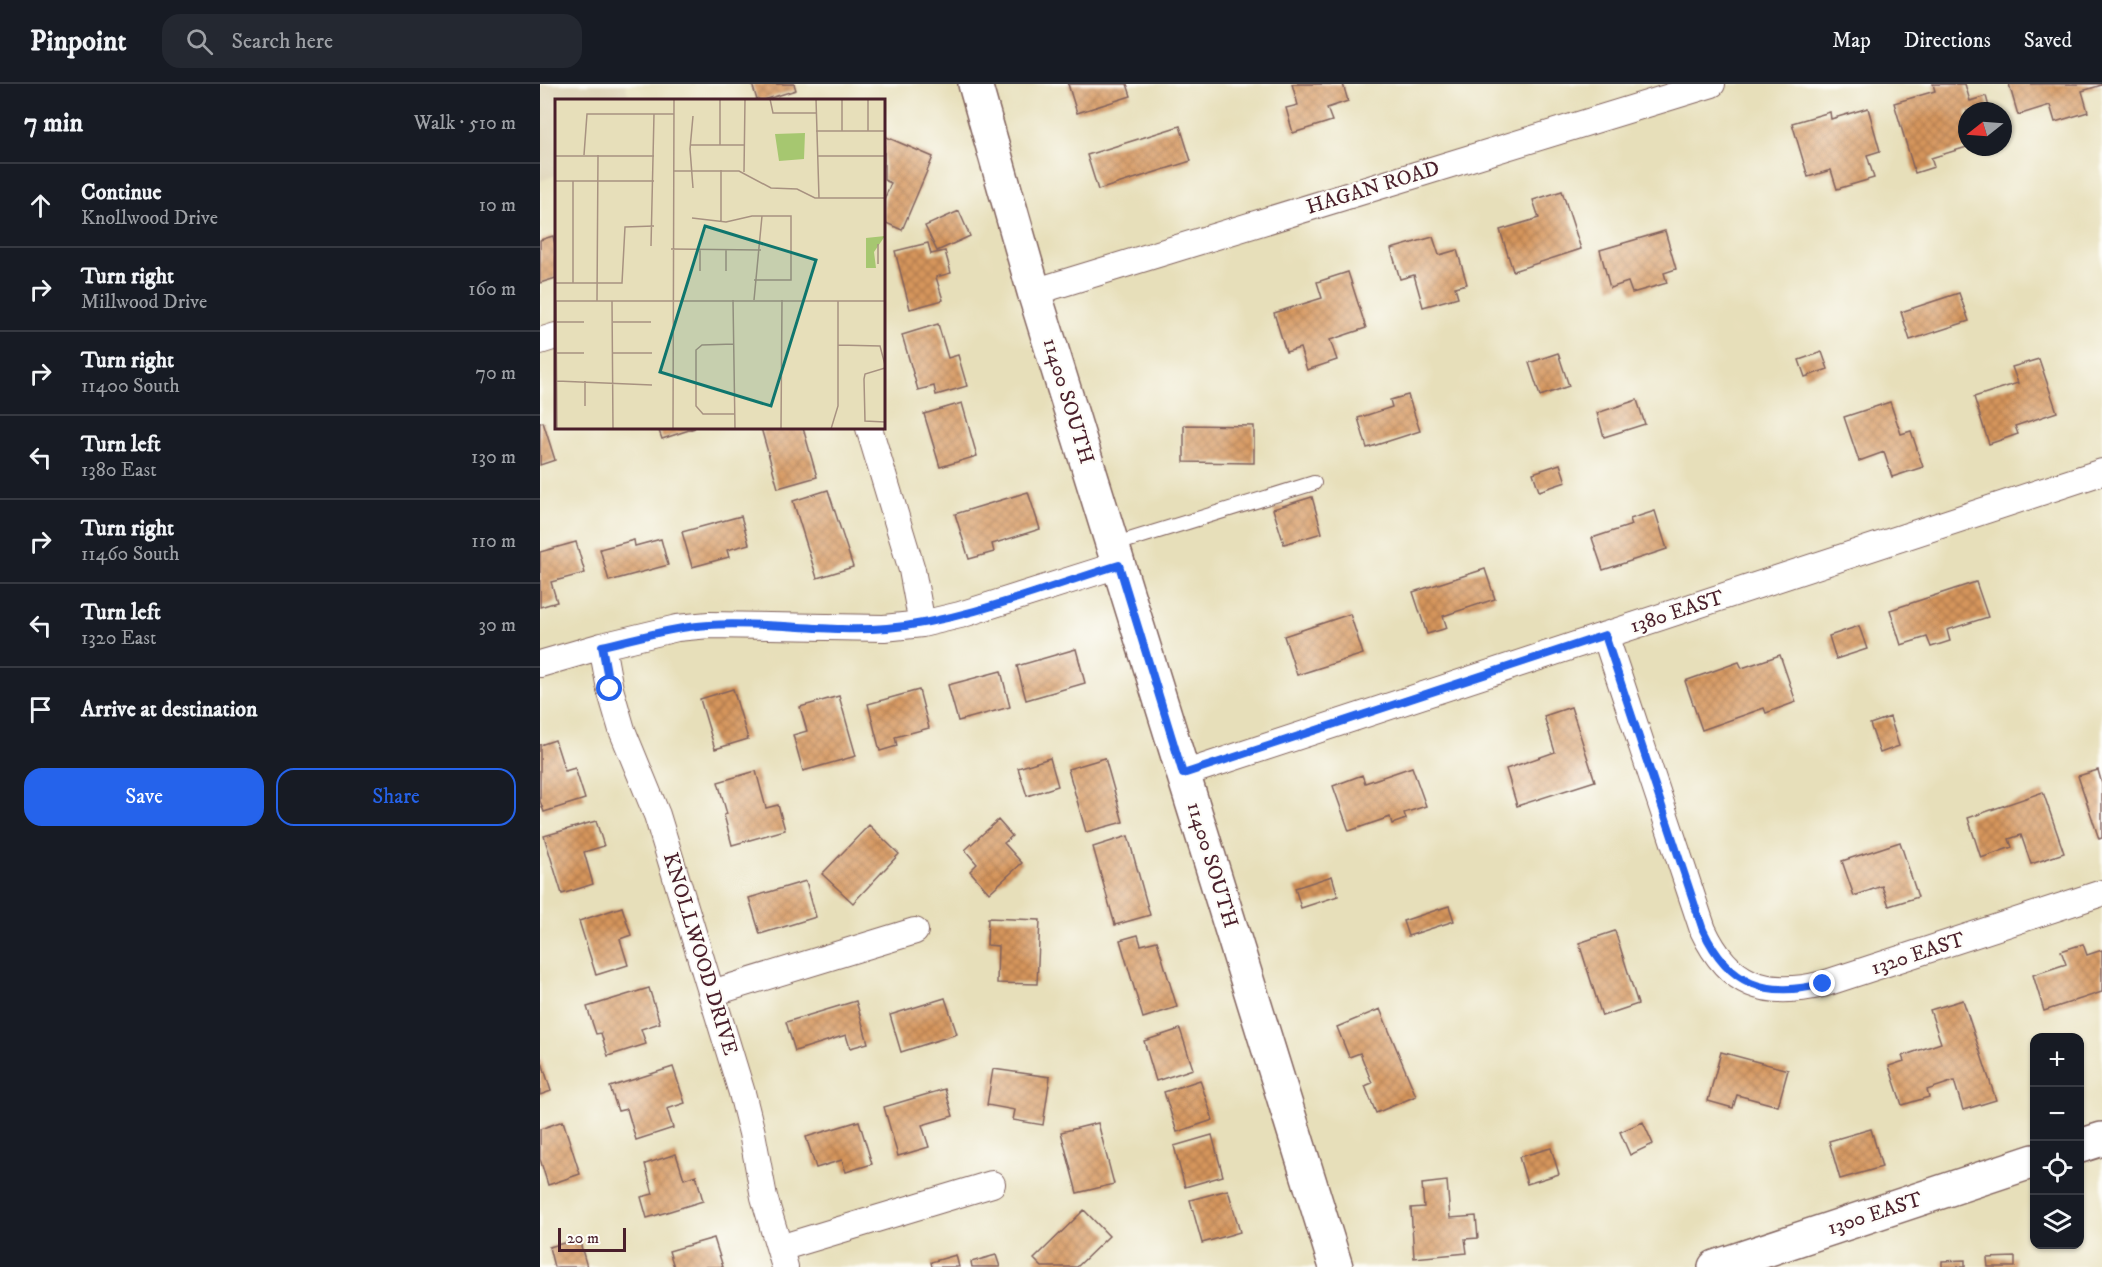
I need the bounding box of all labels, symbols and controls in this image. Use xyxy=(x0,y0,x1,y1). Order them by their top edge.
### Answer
search box xyxy=(162,14,582,68)
text: Pinpoint xyxy=(30,24,126,59)
icon: search xyxy=(183,25,216,58)
text: Search here xyxy=(231,28,333,55)
text: Map xyxy=(1832,28,1871,54)
text: Directions xyxy=(1904,28,1991,54)
text: Saved xyxy=(2024,28,2072,54)
inset map xyxy=(555,99,885,429)
north arrow xyxy=(1958,102,2012,156)
text: 7 min xyxy=(24,107,83,140)
text: Walk · 510 m xyxy=(414,111,516,136)
street label: HAGAN ROAD xyxy=(1303,155,1443,221)
text: Continue xyxy=(81,179,162,206)
icon: ahead xyxy=(24,189,57,222)
text: 10 m xyxy=(479,193,516,218)
text: Knollwood Drive xyxy=(81,206,218,231)
text: Turn right xyxy=(81,263,174,290)
icon: right xyxy=(24,273,57,306)
text: 160 m xyxy=(468,277,516,302)
text: Millwood Drive xyxy=(81,290,207,315)
street label: 11400 SOUTH xyxy=(1037,335,1099,467)
text: Turn right xyxy=(81,347,174,374)
icon: right xyxy=(24,357,57,390)
text: 70 m xyxy=(475,361,516,386)
text: 11400 South xyxy=(81,374,180,399)
text: Turn left xyxy=(81,431,161,458)
icon: left xyxy=(24,441,57,474)
text: 130 m xyxy=(471,445,516,470)
text: 1380 East xyxy=(81,458,157,483)
text: Turn right xyxy=(81,515,174,542)
icon: right xyxy=(24,525,57,558)
text: 110 m xyxy=(471,529,516,554)
text: 11460 South xyxy=(81,542,179,567)
street label: 1380 EAST xyxy=(1627,585,1727,639)
text: Turn left xyxy=(81,599,161,626)
icon: left xyxy=(24,609,57,642)
text: 30 m xyxy=(478,613,516,638)
text: 1320 East xyxy=(81,626,156,651)
route start xyxy=(596,675,622,701)
icon: arrive xyxy=(24,693,57,726)
text: Arrive at destination xyxy=(81,696,258,723)
button: Save xyxy=(24,768,264,826)
button: Share xyxy=(276,768,516,826)
street label: 11400 SOUTH xyxy=(1181,799,1243,931)
street label: KNOLLWOOD DRIVE xyxy=(657,850,743,1059)
street label: 1320 EAST xyxy=(1868,927,1968,981)
route end xyxy=(1809,970,1835,996)
map controls xyxy=(2030,1033,2084,1249)
button: + xyxy=(2030,1033,2084,1087)
button: − xyxy=(2030,1087,2084,1141)
button: locate xyxy=(2030,1141,2084,1195)
street label: 1300 EAST xyxy=(1824,1186,1926,1241)
button: layers xyxy=(2030,1195,2084,1249)
scale bar xyxy=(558,1225,626,1252)
text: 20 m xyxy=(567,1228,599,1248)

